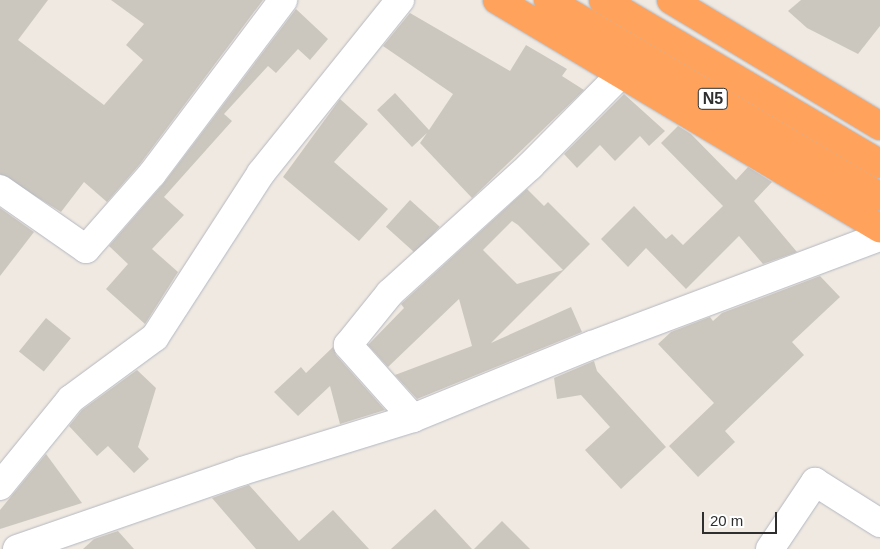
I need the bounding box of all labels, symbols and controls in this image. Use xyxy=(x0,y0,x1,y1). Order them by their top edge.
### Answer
road number: N5 xyxy=(697,86,729,112)
scale bar xyxy=(705,502,780,534)
text: 20 m xyxy=(710,512,743,529)

